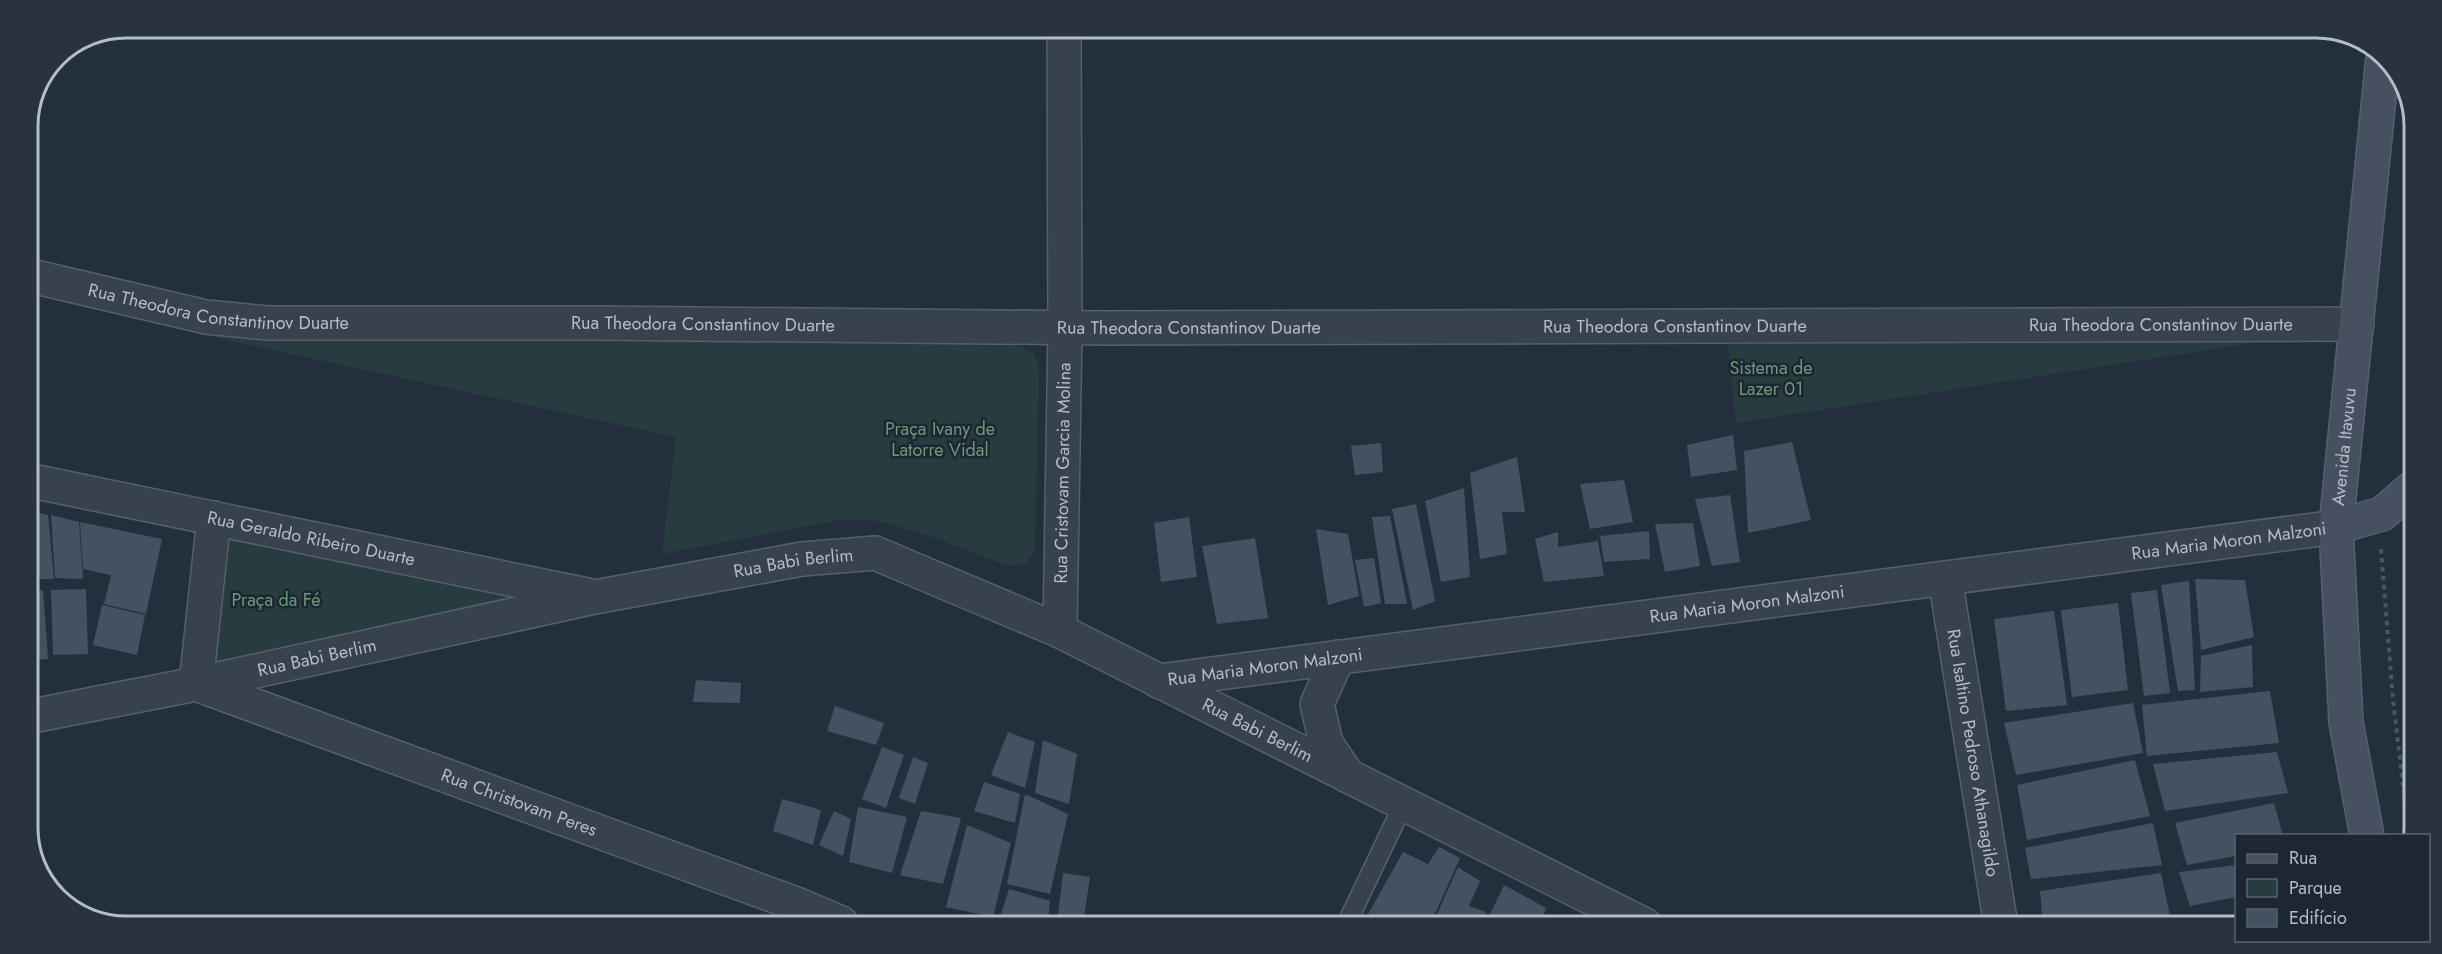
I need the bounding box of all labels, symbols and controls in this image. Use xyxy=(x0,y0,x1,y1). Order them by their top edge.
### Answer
street label: Rua Theodora Constantinov Duarte xyxy=(85,277,349,336)
street label: Rua Theodora Constantinov Duarte xyxy=(571,310,835,338)
street label: Rua Theodora Constantinov Duarte xyxy=(2029,311,2293,338)
street label: Rua Theodora Constantinov Duarte xyxy=(1543,313,1807,340)
street label: Rua Theodora Constantinov Duarte xyxy=(1057,314,1321,341)
park label: Sistema de Lazer 01 xyxy=(1729,355,1813,402)
street label: Rua Cristovam Garcia Molina xyxy=(1048,362,1077,584)
street label: Avenida Itavuvu xyxy=(2325,386,2363,507)
park label: Praça Ivany de Latorre Vidal xyxy=(885,416,995,463)
street label: Rua Geraldo Ribeiro Duarte xyxy=(205,504,417,572)
street label: Rua Maria Moron Malzoni xyxy=(2130,515,2328,567)
street label: Rua Babi Berlim xyxy=(731,542,854,584)
street label: Rua Maria Moron Malzoni xyxy=(1648,578,1846,630)
park label: Praça da Fé xyxy=(231,587,321,613)
street label: Rua Isaltino Pedroso Athanagildo xyxy=(1940,627,2006,879)
street label: Rua Babi Berlim xyxy=(255,632,379,683)
street label: Rua Maria Moron Malzoni xyxy=(1166,641,1364,693)
street label: Rua Babi Berlim xyxy=(1197,691,1317,769)
street label: Rua Christovam Peres xyxy=(437,762,601,843)
legend xyxy=(2235,834,2430,942)
text: Rua xyxy=(2289,845,2317,871)
text: Parque xyxy=(2289,875,2342,901)
text: Edifício xyxy=(2289,905,2347,931)

